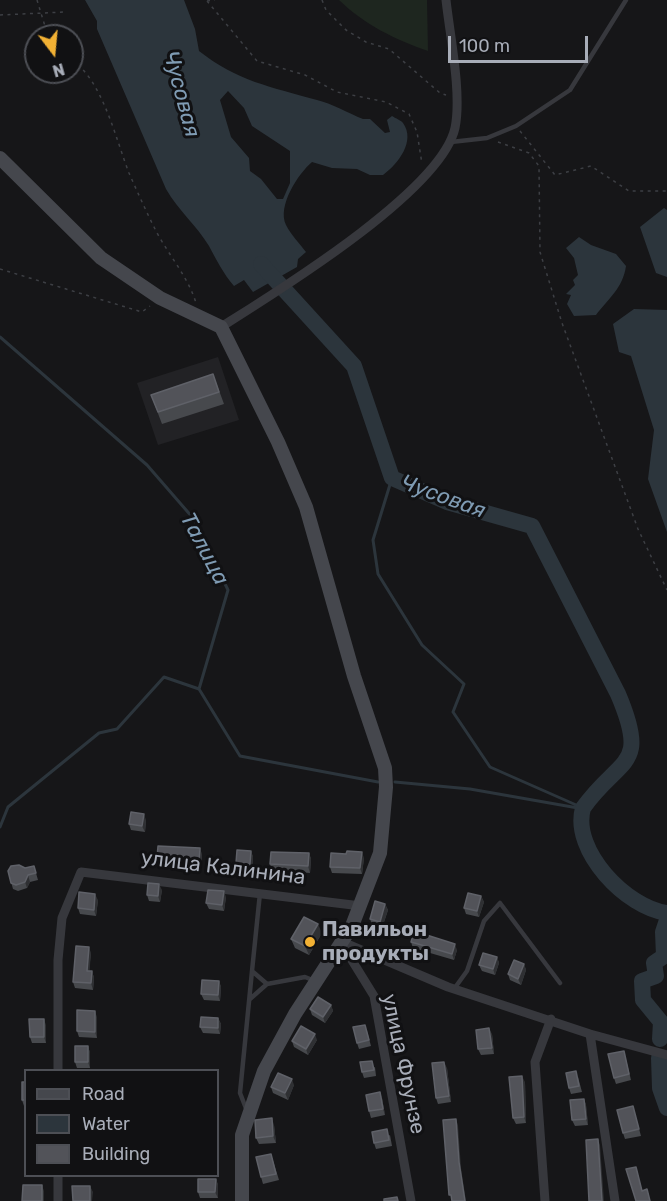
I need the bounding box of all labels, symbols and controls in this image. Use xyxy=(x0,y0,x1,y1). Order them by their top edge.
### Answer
north arrow xyxy=(24,24,84,84)
scale bar xyxy=(451,24,590,62)
text: 100 m xyxy=(459,35,510,57)
water label: Чусовая xyxy=(157,48,205,140)
text: N xyxy=(50,59,67,81)
water label: Чусовая xyxy=(397,469,489,525)
water label: Талица xyxy=(174,508,234,590)
street label: улица Калинина xyxy=(139,845,307,891)
place label: Павильон продукты xyxy=(322,917,429,967)
marker: Павильон продукты xyxy=(303,935,317,949)
street label: улица Фрунзе xyxy=(376,992,430,1136)
legend xyxy=(24,1069,219,1177)
text: Road xyxy=(82,1083,125,1105)
text: Water xyxy=(82,1113,130,1135)
text: Building xyxy=(82,1143,150,1165)

